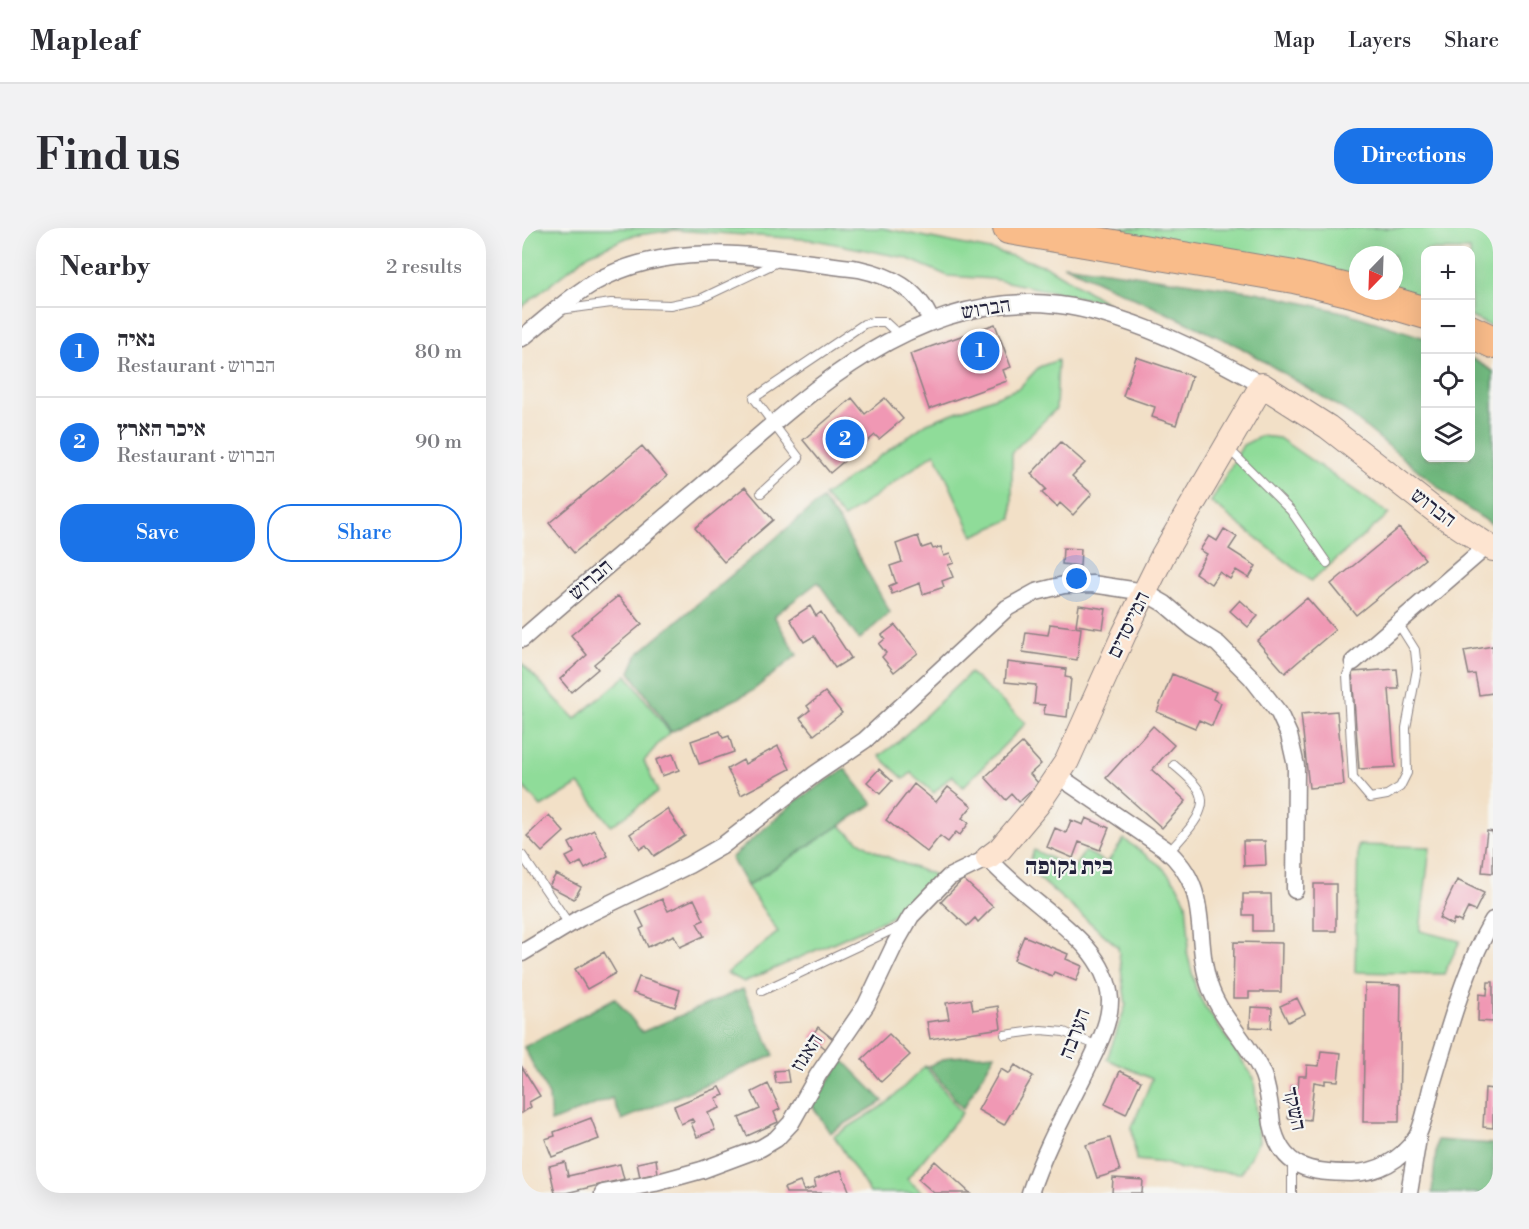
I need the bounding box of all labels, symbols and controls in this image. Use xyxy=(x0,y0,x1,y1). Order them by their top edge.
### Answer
text: Mapleaf xyxy=(30,24,138,59)
text: Map xyxy=(1274,28,1315,54)
text: Layers xyxy=(1348,28,1411,54)
text: Share xyxy=(1444,28,1499,54)
button: Directions xyxy=(1334,128,1493,184)
text: Find us xyxy=(36,130,180,183)
north arrow xyxy=(1349,246,1403,300)
map controls xyxy=(1421,246,1475,462)
button: + xyxy=(1421,246,1475,300)
text: Nearby xyxy=(60,251,150,283)
text: 2 results xyxy=(386,255,462,280)
street label: הברוש xyxy=(959,292,1013,326)
button: − xyxy=(1421,300,1475,354)
text: נאיה xyxy=(117,326,155,353)
pin: 1 xyxy=(960,328,1000,374)
text: 1 xyxy=(75,340,84,365)
text: 80 m xyxy=(415,340,462,365)
text: Restaurant · הברוש xyxy=(117,354,275,379)
button: locate xyxy=(1421,354,1475,408)
button: layers xyxy=(1421,408,1475,462)
text: איכר הארץ xyxy=(117,416,206,443)
pin: 2 xyxy=(826,416,864,462)
text: 2 xyxy=(73,430,86,455)
text: 90 m xyxy=(415,430,462,455)
text: Restaurant · הברוש xyxy=(117,444,275,469)
street label: הברוש xyxy=(1405,483,1461,533)
button: Save xyxy=(60,504,255,562)
button: Share xyxy=(267,504,462,562)
street label: הברוש xyxy=(564,554,618,606)
your location xyxy=(1062,564,1091,593)
street label: המייסדים xyxy=(1102,587,1156,663)
district label: בית נקופה xyxy=(1025,852,1113,882)
street label: הערבה xyxy=(1053,1005,1097,1063)
street label: האגוז xyxy=(785,1029,829,1077)
street label: השקד xyxy=(1277,1085,1311,1133)

